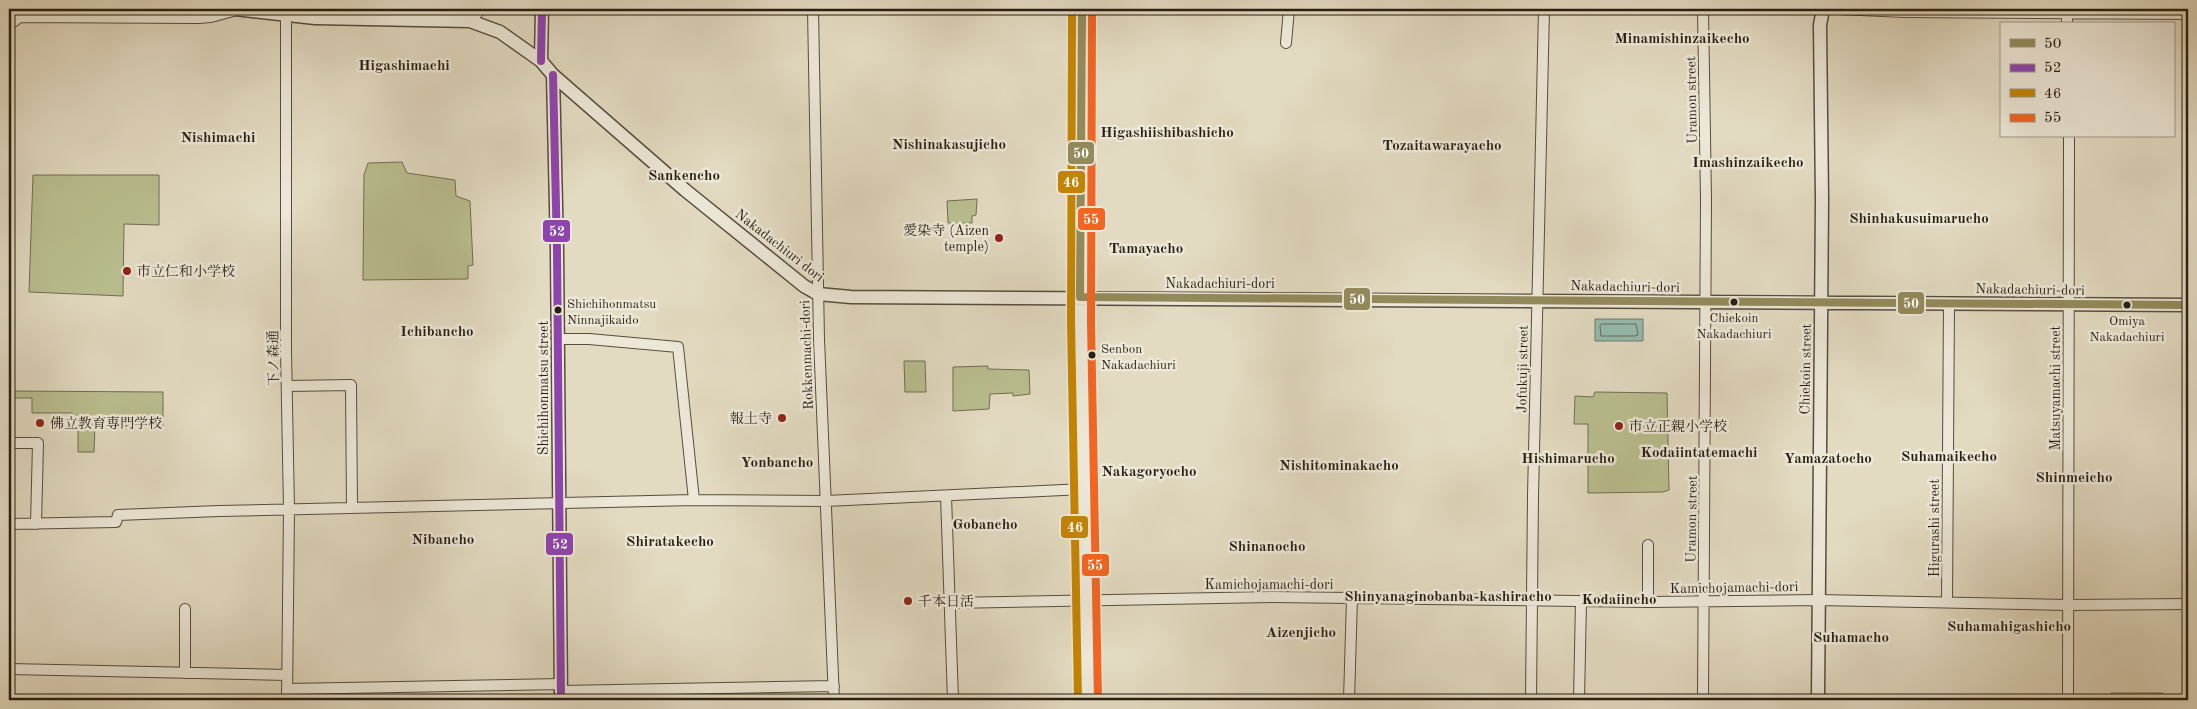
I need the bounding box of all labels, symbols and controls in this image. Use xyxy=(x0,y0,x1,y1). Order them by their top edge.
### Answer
legend xyxy=(2000,22,2174,138)
district label: Minamishinzaikecho xyxy=(1614,32,1750,47)
text: 50 xyxy=(2044,37,2061,52)
street label: Uramon street xyxy=(1684,56,1700,144)
district label: Higashimachi xyxy=(358,59,450,74)
text: 52 xyxy=(2044,61,2061,76)
text: 46 xyxy=(2044,87,2061,102)
text: 55 xyxy=(2044,111,2061,126)
district label: Higashiishibashicho xyxy=(1100,126,1234,141)
district label: Nishimachi xyxy=(181,131,255,146)
district label: Nishinakasujicho xyxy=(892,138,1006,153)
district label: Tozaitawarayacho xyxy=(1382,139,1502,154)
line badge: 50 xyxy=(1067,141,1095,165)
text: 50 xyxy=(1073,147,1089,161)
district label: Imashinzaikecho xyxy=(1692,156,1804,171)
district label: Sankencho xyxy=(648,169,720,184)
line badge: 46 xyxy=(1057,170,1086,194)
text: 46 xyxy=(1063,176,1079,190)
street label: Nakadachiuri dori xyxy=(732,207,827,285)
line badge: 55 xyxy=(1077,207,1106,231)
district label: Shinhakusuimarucho xyxy=(1849,212,1989,227)
text: 55 xyxy=(1083,213,1099,227)
line badge: 52 xyxy=(542,219,571,243)
place label: 愛染寺 (Aizen temple) xyxy=(903,223,989,254)
text: 52 xyxy=(549,225,565,239)
marker: 愛染寺 (Aizen temple) xyxy=(993,232,1005,244)
district label: Tamayacho xyxy=(1109,242,1183,257)
place label: 市立仁和小学校 xyxy=(137,264,235,279)
marker: 市立仁和小学校 xyxy=(121,265,133,277)
street label: Nakadachiuri-dori xyxy=(1165,277,1275,291)
street label: Nakadachiuri-dori xyxy=(1570,279,1680,295)
street label: Nakadachiuri-dori xyxy=(1975,282,2085,298)
line badge: 50 xyxy=(1343,287,1371,311)
line badge: 50 xyxy=(1897,291,1925,315)
text: 50 xyxy=(1349,293,1365,307)
marker: Chiekoin Nakadachiuri xyxy=(1729,297,1739,307)
text: 50 xyxy=(1903,297,1919,311)
place label: Shichihonmatsu Ninnajikaido xyxy=(567,298,656,327)
street label: Rokkenmachi-dori xyxy=(798,300,816,410)
marker: Omiya Nakadachiuri xyxy=(2122,300,2132,310)
marker: Shichihonmatsu Ninnajikaido xyxy=(553,305,563,315)
place label: Chiekoin Nakadachiuri xyxy=(1697,312,1772,341)
place label: Omiya Nakadachiuri xyxy=(2090,315,2165,344)
street label: Shichihonmatsu street xyxy=(537,321,551,455)
street label: Chiekoin street xyxy=(1798,323,1814,415)
district label: Ichibancho xyxy=(400,325,474,340)
street label: Jofukuji street xyxy=(1515,325,1531,413)
street label: Matsuyamachi street xyxy=(2049,325,2063,450)
street label: 下ノ森通 xyxy=(266,330,281,386)
place label: Senbon Nakadachiuri xyxy=(1101,343,1176,372)
marker: Senbon Nakadachiuri xyxy=(1087,350,1097,360)
place label: 報土寺 xyxy=(730,411,772,426)
marker: 報土寺 xyxy=(776,412,788,424)
place label: 佛立教育専門学校 xyxy=(50,416,162,431)
marker: 佛立教育専門学校 xyxy=(34,417,46,429)
place label: 市立正親小学校 xyxy=(1629,419,1727,434)
marker: 市立正親小学校 xyxy=(1613,420,1625,432)
district label: Kodaiintatemachi xyxy=(1640,446,1758,461)
district label: Suhamaikecho xyxy=(1901,450,1997,465)
district label: Hishimarucho xyxy=(1521,452,1615,467)
district label: Yamazatocho xyxy=(1784,452,1872,467)
district label: Yonbancho xyxy=(741,456,813,471)
district label: Nishitominakacho xyxy=(1279,459,1399,474)
district label: Nakagoryocho xyxy=(1101,465,1197,480)
district label: Shinmeicho xyxy=(2036,471,2112,486)
street label: Uramon street xyxy=(1684,475,1700,563)
street label: Higurashi street xyxy=(1928,479,1942,577)
line badge: 46 xyxy=(1060,515,1089,539)
district label: Gobancho xyxy=(952,518,1018,533)
text: 46 xyxy=(1067,521,1083,535)
line badge: 52 xyxy=(545,532,574,556)
district label: Nibancho xyxy=(412,533,474,548)
district label: Shiratakecho xyxy=(626,535,714,550)
text: 52 xyxy=(552,538,568,552)
district label: Shinanocho xyxy=(1229,540,1305,555)
line badge: 55 xyxy=(1081,553,1110,577)
text: 55 xyxy=(1087,559,1103,573)
street label: Kamichojamachi-dori xyxy=(1205,578,1334,592)
street label: Kamichojamachi-dori xyxy=(1669,580,1799,596)
district label: Shinyanaginobanba-kashiracho xyxy=(1344,590,1552,605)
district label: Kodaiincho xyxy=(1581,593,1657,608)
place label: 千本日活 xyxy=(918,594,974,609)
marker: 千本日活 xyxy=(902,595,914,607)
district label: Suhamahigashicho xyxy=(1947,620,2071,635)
district label: Aizenjicho xyxy=(1266,626,1336,641)
district label: Suhamacho xyxy=(1813,631,1889,646)

